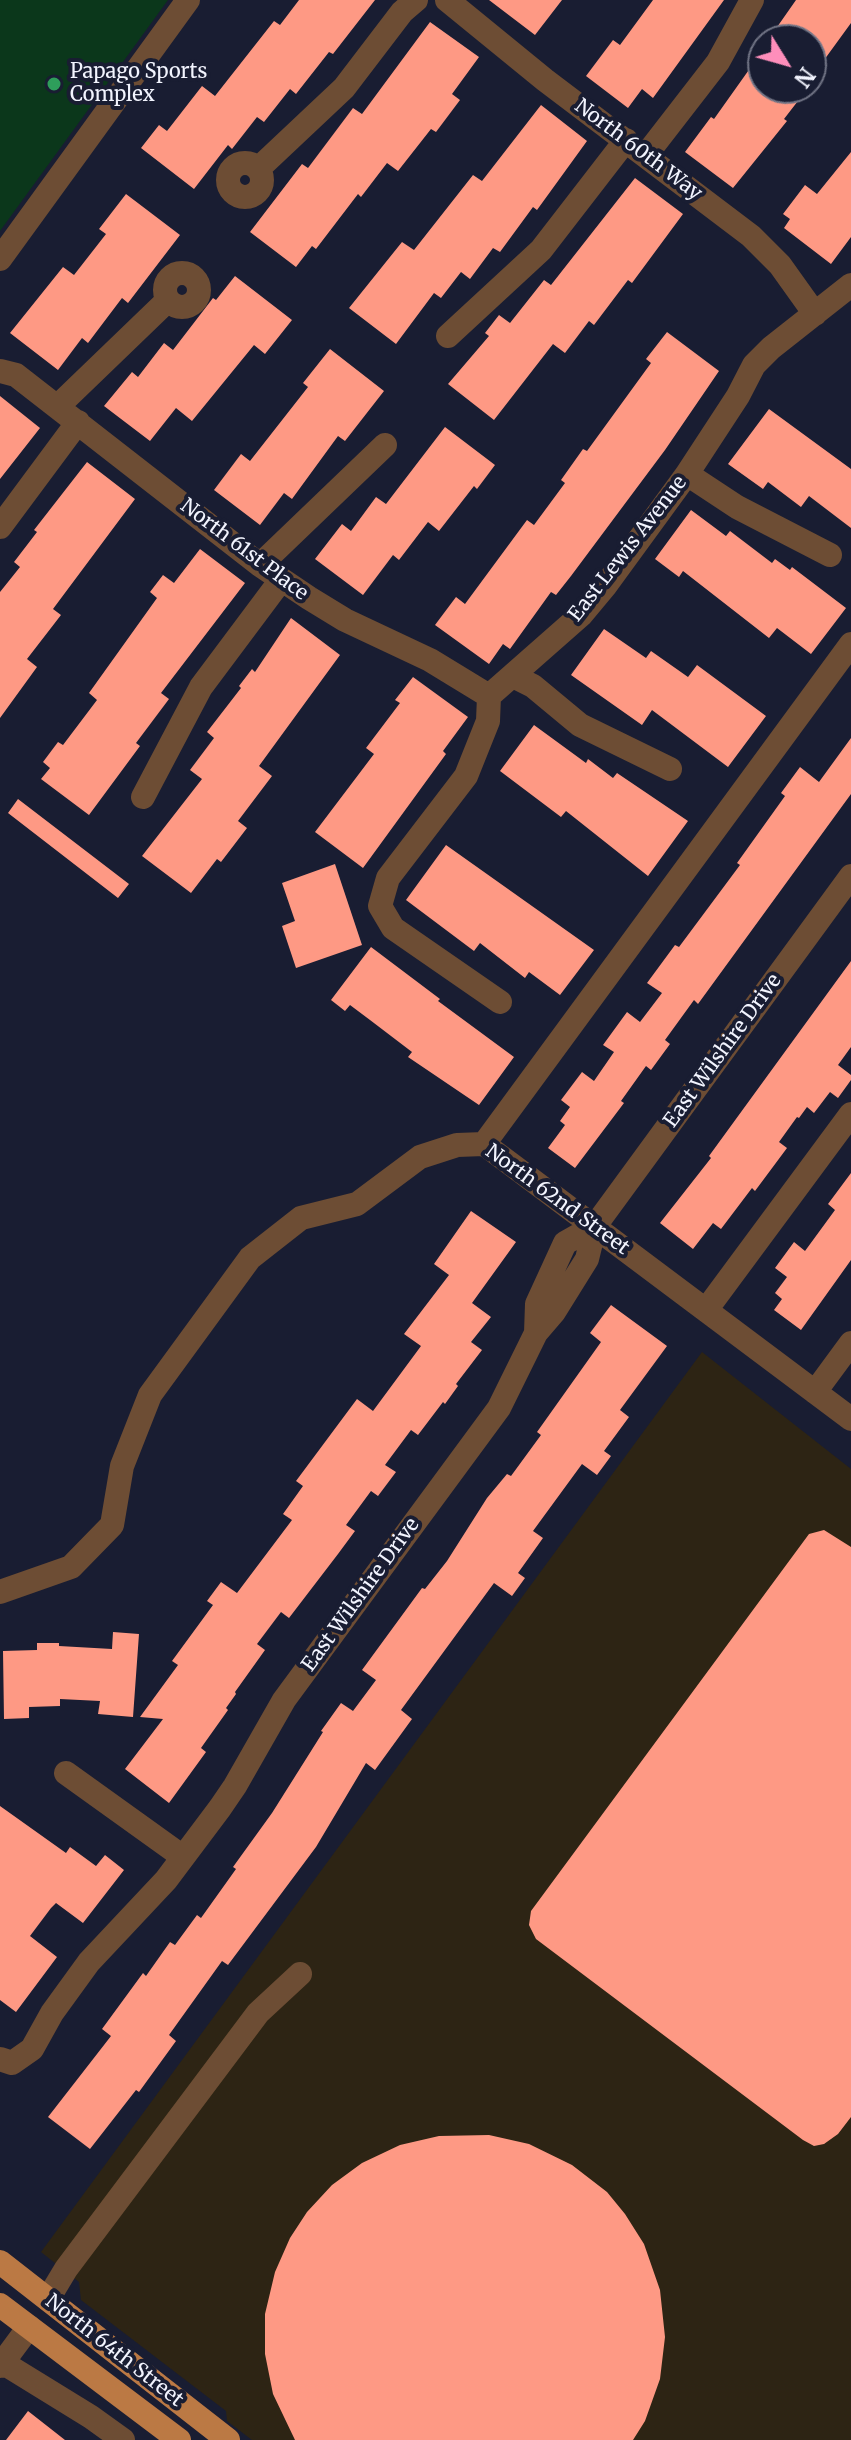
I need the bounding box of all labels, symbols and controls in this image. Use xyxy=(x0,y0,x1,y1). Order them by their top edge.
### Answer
north arrow xyxy=(747,24,827,104)
place label: Papago Sports Complex xyxy=(70,60,207,107)
text: N xyxy=(788,62,821,93)
marker: Papago Sports Complex xyxy=(45,75,63,93)
street label: North 60th Way xyxy=(570,94,706,206)
street label: East Lewis Avenue xyxy=(564,471,692,627)
street label: North 61st Place xyxy=(175,494,313,606)
street label: East Wilshire Drive xyxy=(659,970,787,1132)
street label: North 62nd Street xyxy=(480,1140,634,1260)
street label: East Wilshire Drive xyxy=(297,1514,425,1676)
street label: North 64th Street xyxy=(40,2290,188,2412)

